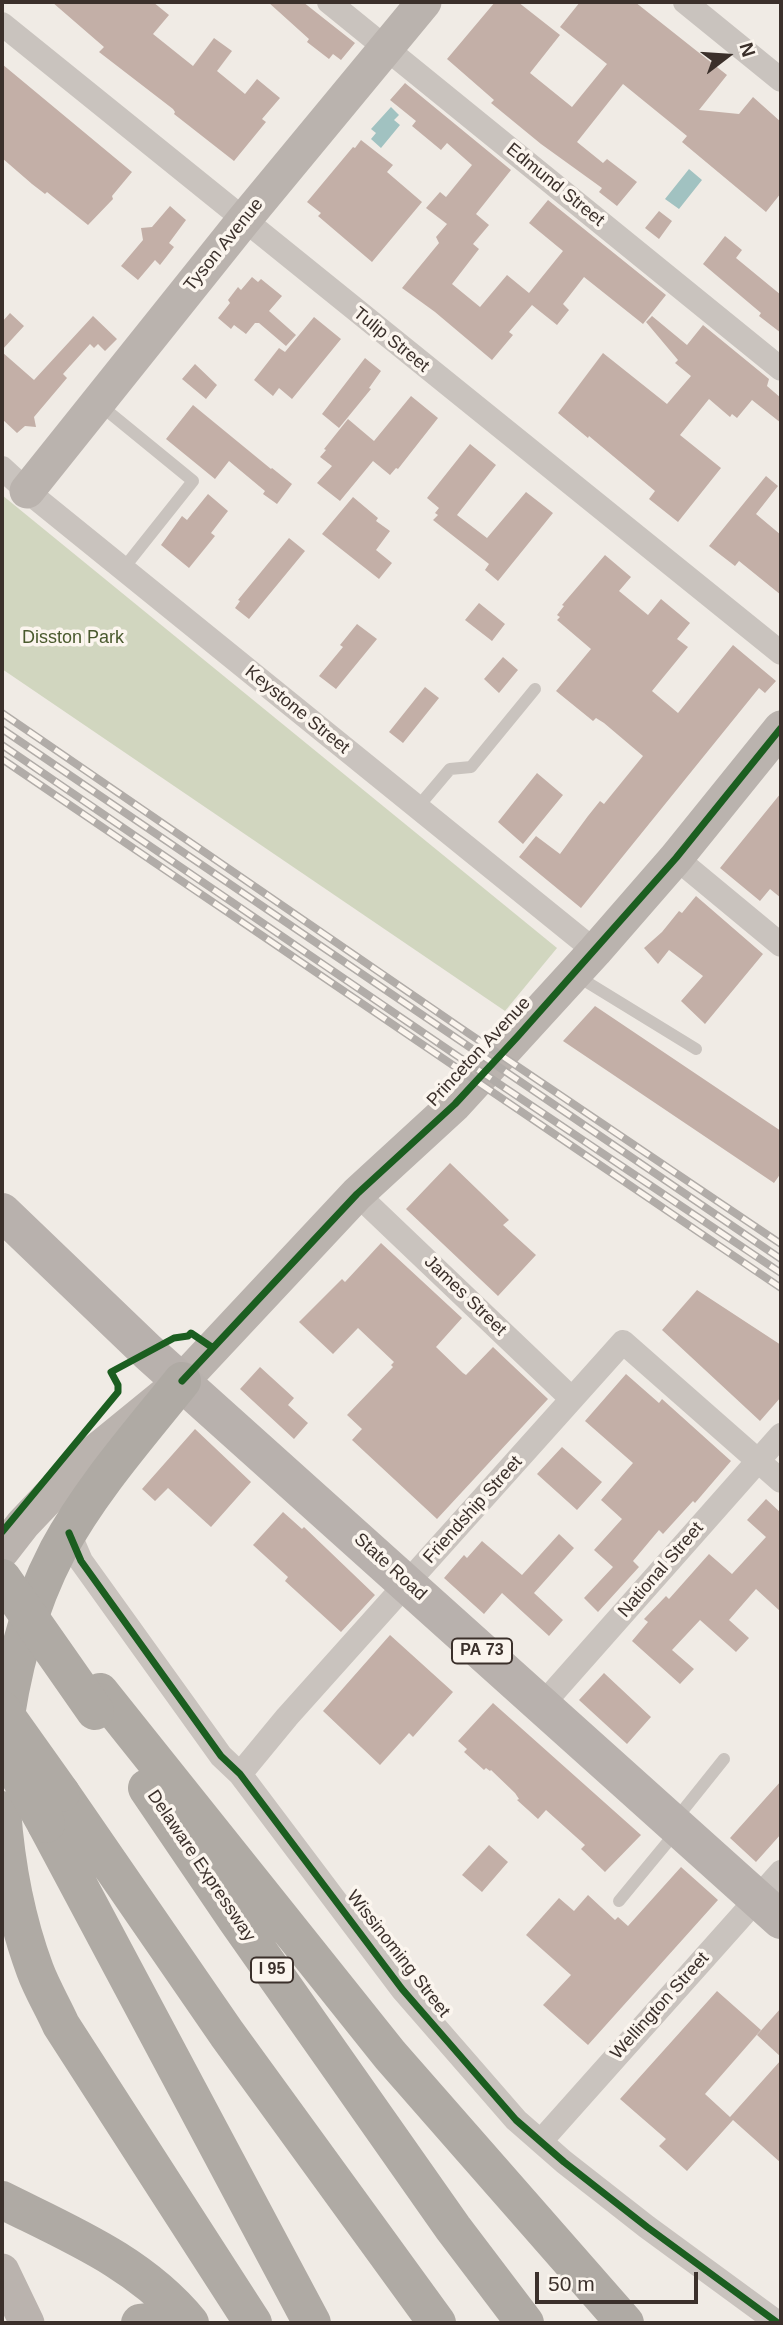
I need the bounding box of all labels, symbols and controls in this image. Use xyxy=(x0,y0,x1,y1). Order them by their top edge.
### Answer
north arrow xyxy=(692,21,762,91)
text: N xyxy=(736,40,760,59)
street label: Edmund Street xyxy=(502,139,608,231)
street label: Tyson Avenue xyxy=(180,194,268,296)
street label: Tulip Street xyxy=(349,303,433,377)
park label: Disston Park xyxy=(22,627,124,649)
street label: Keystone Street xyxy=(240,661,354,759)
street label: Princeton Avenue xyxy=(423,993,535,1111)
street label: James Street xyxy=(419,1251,511,1341)
street label: Friendship Street xyxy=(419,1452,527,1568)
street label: National Street xyxy=(614,1518,708,1622)
street label: State Road xyxy=(349,1529,431,1605)
road number: PA 73 xyxy=(452,1638,512,1664)
street label: Delaware Expressway xyxy=(142,1786,260,1946)
street label: Wissinoming Street xyxy=(342,1886,454,2022)
street label: Wellington Street xyxy=(606,1948,714,2064)
road number: I 95 xyxy=(251,1958,293,1982)
scale bar xyxy=(538,2258,701,2302)
text: 50 m xyxy=(548,2272,595,2295)

